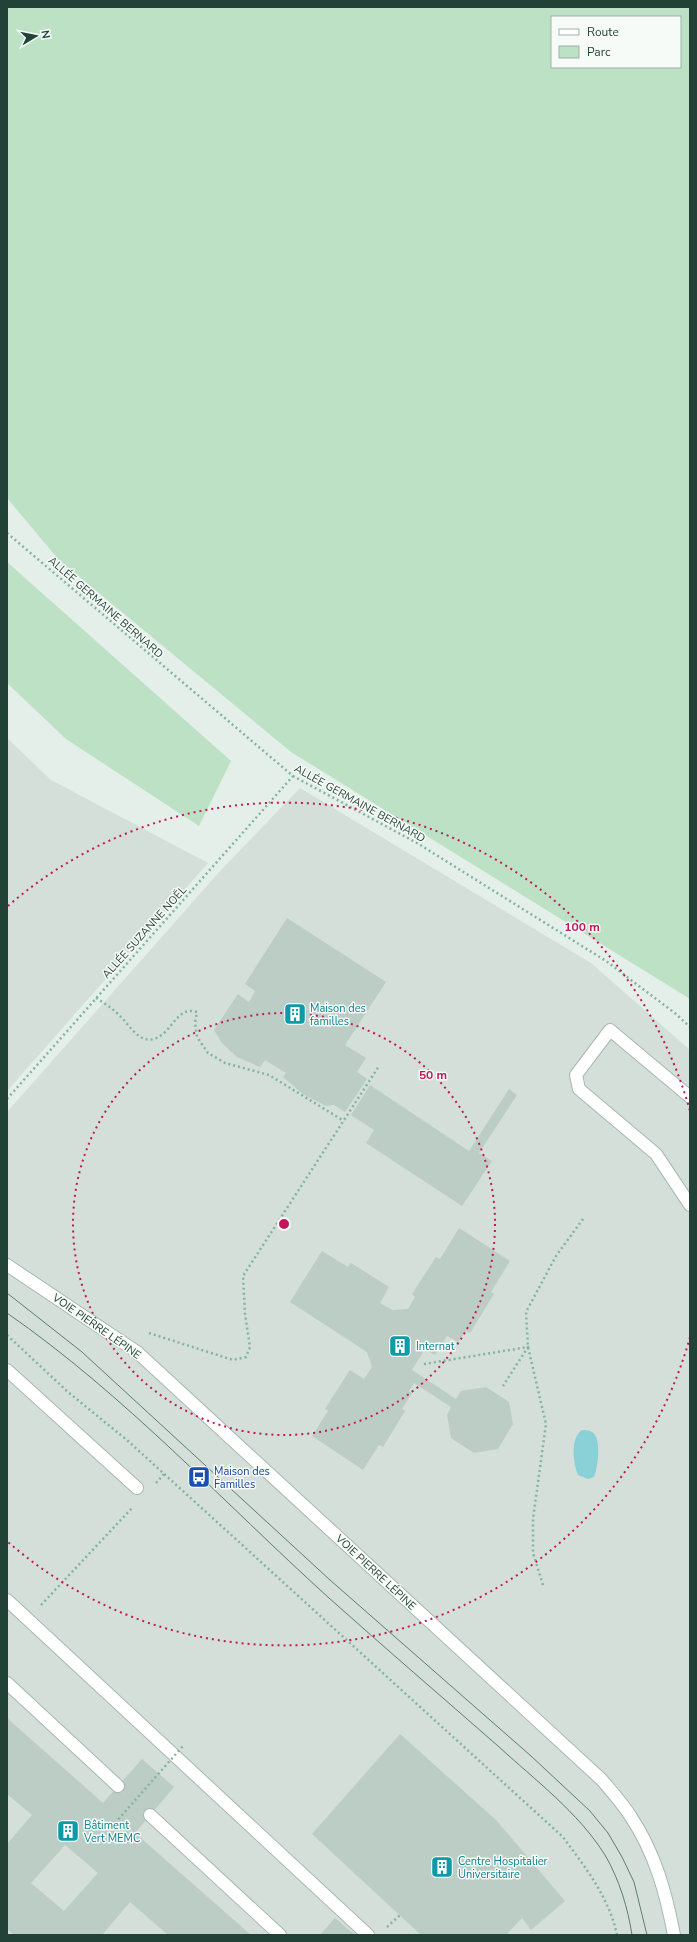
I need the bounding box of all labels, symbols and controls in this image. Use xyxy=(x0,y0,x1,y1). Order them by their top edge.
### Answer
north arrow xyxy=(16,16,56,56)
legend xyxy=(551,16,681,68)
text: Route xyxy=(587,24,619,40)
text: N xyxy=(37,29,53,40)
text: Parc xyxy=(587,44,611,60)
street label: ALLÉE GERMAINE BERNARD xyxy=(45,552,167,662)
street label: ALLÉE GERMAINE BERNARD xyxy=(291,760,429,846)
street label: ALLÉE SUZANNE NOËL xyxy=(98,882,190,982)
text: 100 m xyxy=(564,919,600,935)
building icon: Maison des familles xyxy=(282,1001,308,1027)
place label: Maison des familles xyxy=(310,1001,366,1029)
text: 50 m xyxy=(419,1067,447,1083)
centre of rings xyxy=(277,1217,291,1231)
street label: VOIE PIERRE LÉPINE xyxy=(49,1289,144,1363)
building icon: Internat xyxy=(387,1333,413,1359)
place label: Internat xyxy=(416,1339,455,1354)
bus stop icon: Maison des Familles xyxy=(186,1464,212,1490)
place label: Maison des Familles xyxy=(214,1464,270,1492)
street label: VOIE PIERRE LÉPINE xyxy=(332,1530,420,1614)
building icon: Bâtiment Vert MEMC xyxy=(55,1818,81,1844)
place label: Bâtiment Vert MEMC xyxy=(83,1818,140,1846)
building icon: Centre Hospitalier Universitaire xyxy=(429,1854,455,1880)
place label: Centre Hospitalier Universitaire xyxy=(458,1854,548,1882)

